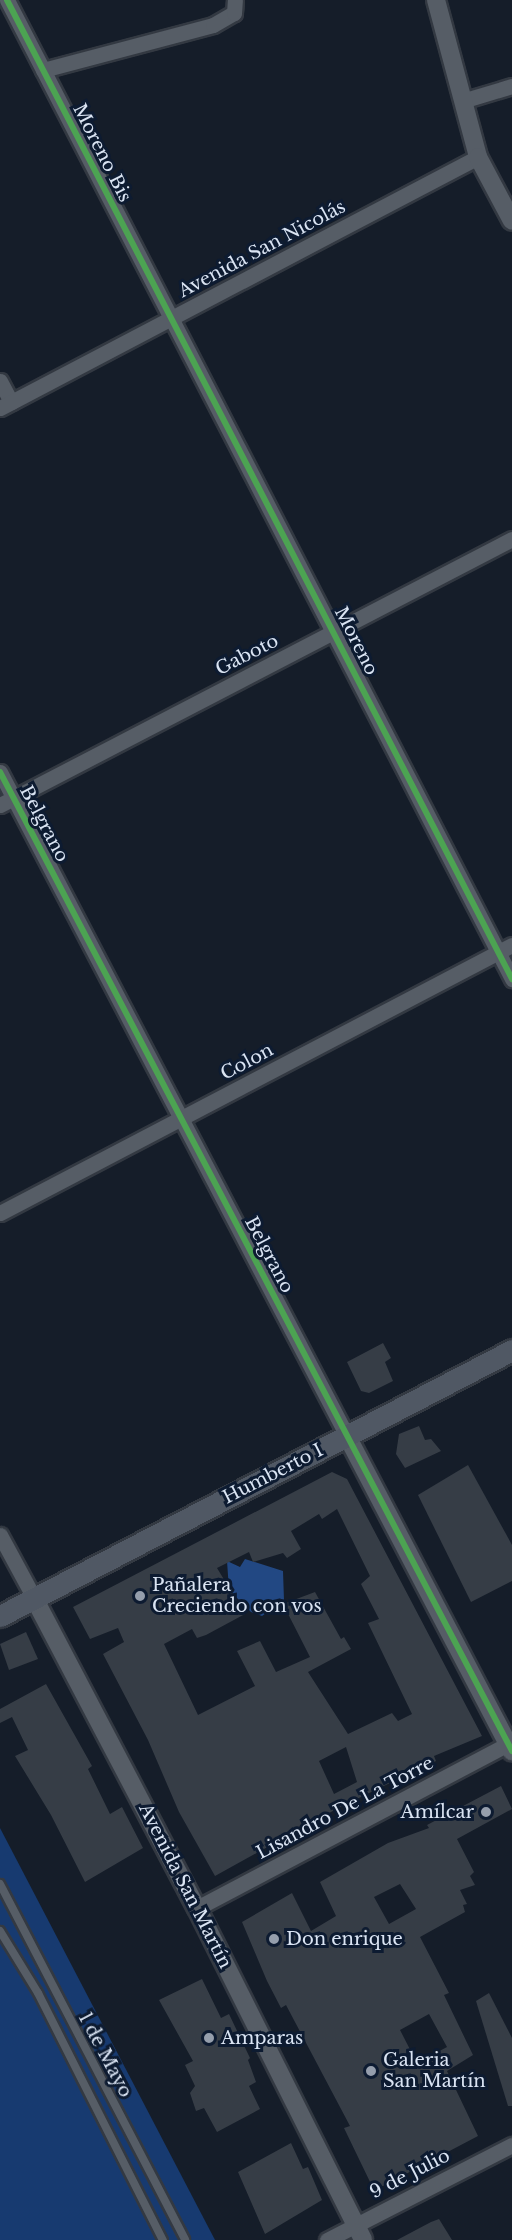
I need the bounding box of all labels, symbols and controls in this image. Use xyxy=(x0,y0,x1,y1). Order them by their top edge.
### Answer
street label: Moreno Bis xyxy=(68,100,136,206)
street label: Avenida San Nicolás xyxy=(175,196,349,302)
street label: Moreno xyxy=(330,603,382,679)
street label: Gaboto xyxy=(212,630,282,680)
street label: Belgrano xyxy=(15,782,73,866)
street label: Colon xyxy=(217,1039,277,1085)
street label: Belgrano xyxy=(240,1213,298,1297)
street label: Humberto I xyxy=(219,1440,327,1508)
place label: Pañalera Creciendo con vos xyxy=(152,1575,322,1618)
marker: Pañalera Creciendo con vos xyxy=(133,1589,147,1603)
street label: Lisandro De La Torre xyxy=(252,1752,438,1864)
street label: Avenida San Martín xyxy=(134,1800,236,1972)
place label: Amílcar xyxy=(401,1801,474,1823)
marker: Amílcar xyxy=(479,1805,493,1819)
place label: Don enrique xyxy=(286,1928,403,1950)
marker: Don enrique xyxy=(267,1932,281,1946)
street label: 1 de Mayo xyxy=(74,2009,136,2101)
place label: Amparas xyxy=(221,2027,303,2049)
marker: Amparas xyxy=(202,2031,216,2045)
place label: Galeria San Martín xyxy=(383,2050,486,2092)
marker: Galeria San Martín xyxy=(364,2064,378,2078)
street label: 9 de Julio xyxy=(366,2145,454,2203)

